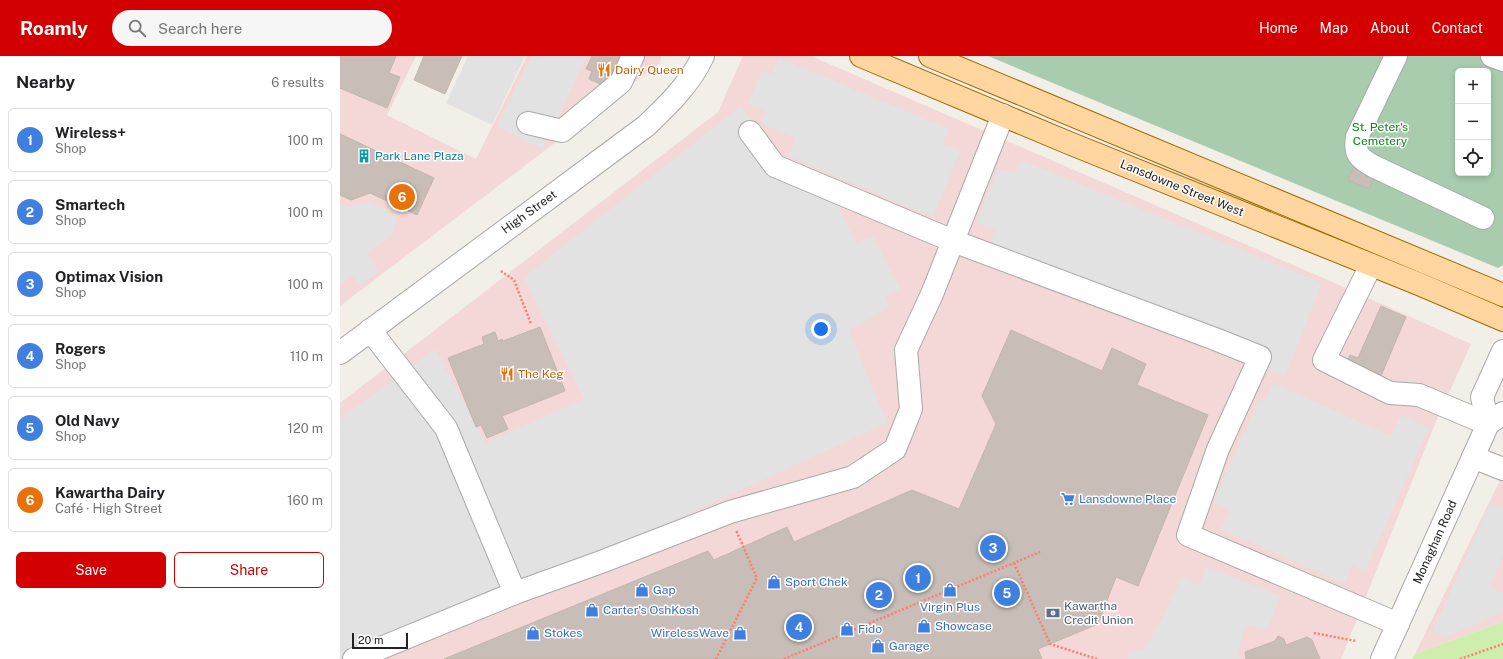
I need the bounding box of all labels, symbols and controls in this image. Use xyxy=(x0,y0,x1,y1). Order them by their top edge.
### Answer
search box xyxy=(112,10,392,46)
text: Roamly xyxy=(20,17,88,39)
icon: search xyxy=(126,17,148,39)
text: Search here xyxy=(158,20,242,37)
text: Home xyxy=(1259,20,1298,36)
text: Map xyxy=(1320,20,1348,36)
text: About xyxy=(1370,20,1410,36)
text: Contact xyxy=(1432,20,1483,36)
restaurant icon: Dairy Queen xyxy=(596,62,612,78)
place label: Dairy Queen xyxy=(615,63,684,77)
map controls xyxy=(1455,68,1491,176)
button: + xyxy=(1455,68,1491,104)
text: Nearby xyxy=(16,72,75,92)
text: 6 results xyxy=(271,75,324,90)
button: − xyxy=(1455,104,1491,140)
park label: St. Peter's Cemetery xyxy=(1352,120,1408,148)
text: Wireless+ xyxy=(55,124,126,141)
text: 1 xyxy=(27,133,33,148)
text: 100 m xyxy=(287,133,323,148)
button: locate xyxy=(1455,140,1491,176)
text: Shop xyxy=(55,141,86,156)
building icon: Park Lane Plaza xyxy=(356,148,372,164)
place label: Park Lane Plaza xyxy=(375,149,464,163)
street label: Lansdowne Street West xyxy=(1118,157,1246,219)
pin: 6 xyxy=(389,182,415,212)
street label: High Street xyxy=(499,187,559,237)
text: Smartech xyxy=(55,196,125,213)
text: 2 xyxy=(26,205,34,220)
text: 100 m xyxy=(287,205,323,220)
text: Shop xyxy=(55,213,86,228)
text: Optimax Vision xyxy=(55,268,163,285)
text: 3 xyxy=(26,277,34,292)
text: 100 m xyxy=(287,277,323,292)
text: Shop xyxy=(55,285,86,300)
your location xyxy=(811,319,831,339)
text: Rogers xyxy=(55,340,106,357)
text: 4 xyxy=(26,349,34,364)
text: 110 m xyxy=(290,349,323,364)
text: Shop xyxy=(55,357,86,372)
restaurant icon: The Keg xyxy=(499,366,515,382)
place label: The Keg xyxy=(518,367,564,381)
text: Old Navy xyxy=(55,412,120,429)
text: 5 xyxy=(26,421,34,436)
text: 120 m xyxy=(288,421,323,436)
text: Shop xyxy=(55,429,86,444)
text: Kawartha Dairy xyxy=(55,484,165,501)
supermarket icon: Lansdowne Place xyxy=(1060,491,1076,507)
place label: Lansdowne Place xyxy=(1079,492,1176,506)
text: 6 xyxy=(26,493,34,508)
text: 160 m xyxy=(287,493,323,508)
street label: Monaghan Road xyxy=(1410,498,1460,586)
text: Café · High Street xyxy=(55,501,162,516)
pin: 3 xyxy=(980,533,1006,563)
button: Save xyxy=(16,552,166,588)
button: Share xyxy=(174,552,324,588)
pin: 1 xyxy=(905,563,931,593)
shop icon: Sport Chek xyxy=(766,574,782,590)
place label: Sport Chek xyxy=(785,575,848,589)
pin: 5 xyxy=(994,578,1020,608)
pin: 2 xyxy=(866,580,892,610)
shop icon: Gap xyxy=(634,582,650,598)
shop icon: Virgin Plus xyxy=(942,582,958,598)
place label: Gap xyxy=(653,583,676,597)
place label: Kawartha Credit Union xyxy=(1064,599,1134,627)
place label: Virgin Plus xyxy=(920,600,980,614)
shop icon: Carter's OshKosh xyxy=(584,602,600,618)
place label: Carter's OshKosh xyxy=(603,603,699,617)
bank icon: Kawartha Credit Union xyxy=(1045,605,1061,621)
pin: 4 xyxy=(786,612,812,642)
shop icon: Showcase xyxy=(916,618,932,634)
place label: Showcase xyxy=(935,619,992,633)
shop icon: Fido xyxy=(839,621,855,637)
place label: Fido xyxy=(858,622,882,636)
shop icon: Stokes xyxy=(525,625,541,641)
shop icon: WirelessWave xyxy=(732,625,748,641)
place label: Stokes xyxy=(544,626,582,640)
place label: WirelessWave xyxy=(651,626,729,640)
scale bar xyxy=(352,631,408,650)
text: 20 m xyxy=(358,634,383,646)
shop icon: Garage xyxy=(870,638,886,654)
place label: Garage xyxy=(889,639,930,653)

